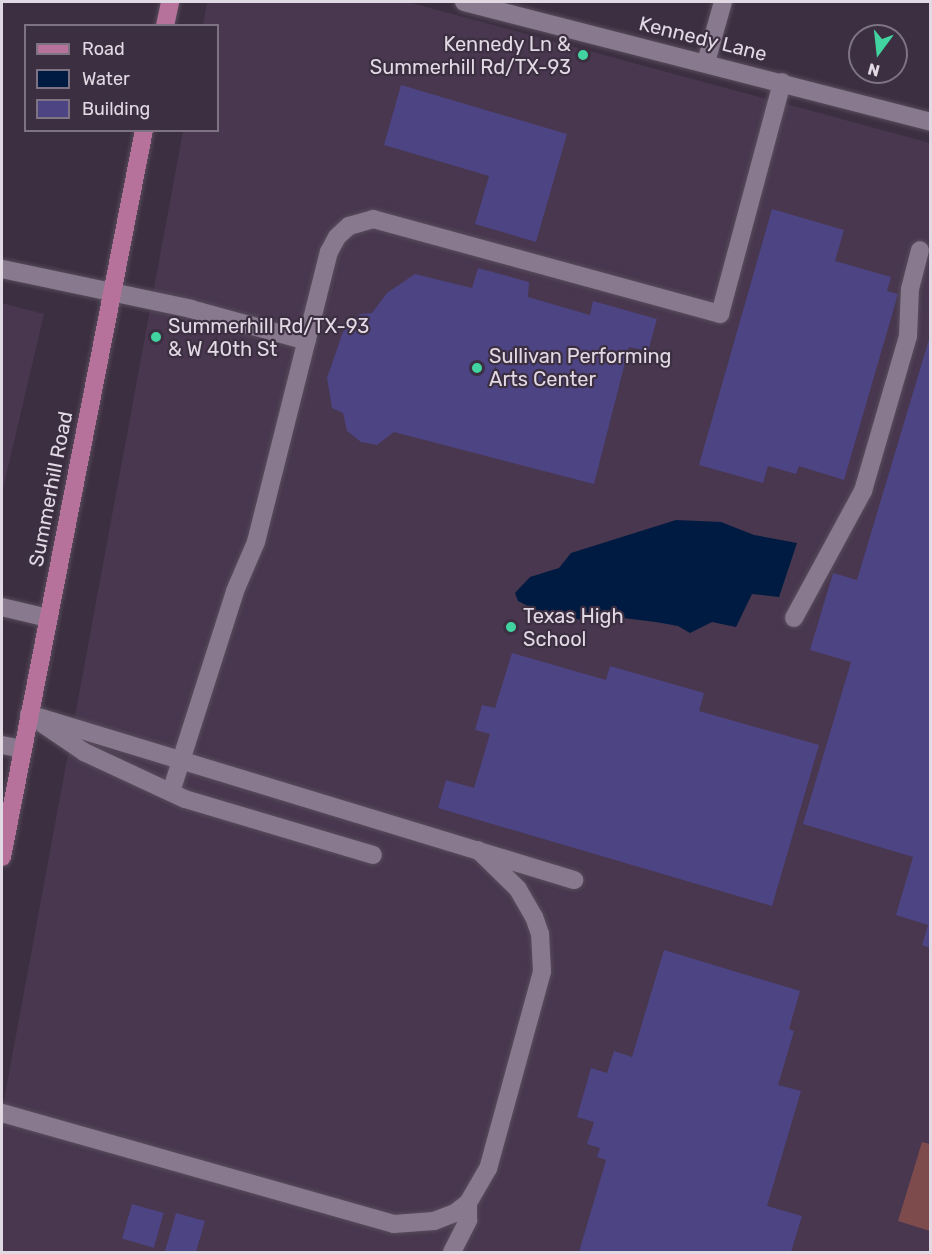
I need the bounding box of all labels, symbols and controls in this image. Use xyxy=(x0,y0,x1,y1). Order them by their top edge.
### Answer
street label: Kennedy Lane xyxy=(636,11,770,67)
legend xyxy=(24,24,219,132)
north arrow xyxy=(848,24,908,84)
place label: Kennedy Ln & Summerhill Rd/TX-93 xyxy=(370,32,571,79)
text: Road xyxy=(82,38,125,60)
marker: Kennedy Ln & Summerhill Rd/TX-93 xyxy=(576,48,590,62)
text: N xyxy=(866,59,882,81)
text: Water xyxy=(82,68,130,90)
text: Building xyxy=(82,98,150,120)
place label: Summerhill Rd/TX-93 & W 40th St xyxy=(168,314,369,361)
marker: Summerhill Rd/TX-93 & W 40th St xyxy=(149,330,163,344)
place label: Sullivan Performing Arts Center xyxy=(489,344,672,391)
marker: Sullivan Performing Arts Center xyxy=(470,361,484,375)
street label: Summerhill Road xyxy=(24,409,78,569)
place label: Texas High School xyxy=(523,604,624,651)
marker: Texas High School xyxy=(504,620,518,634)

